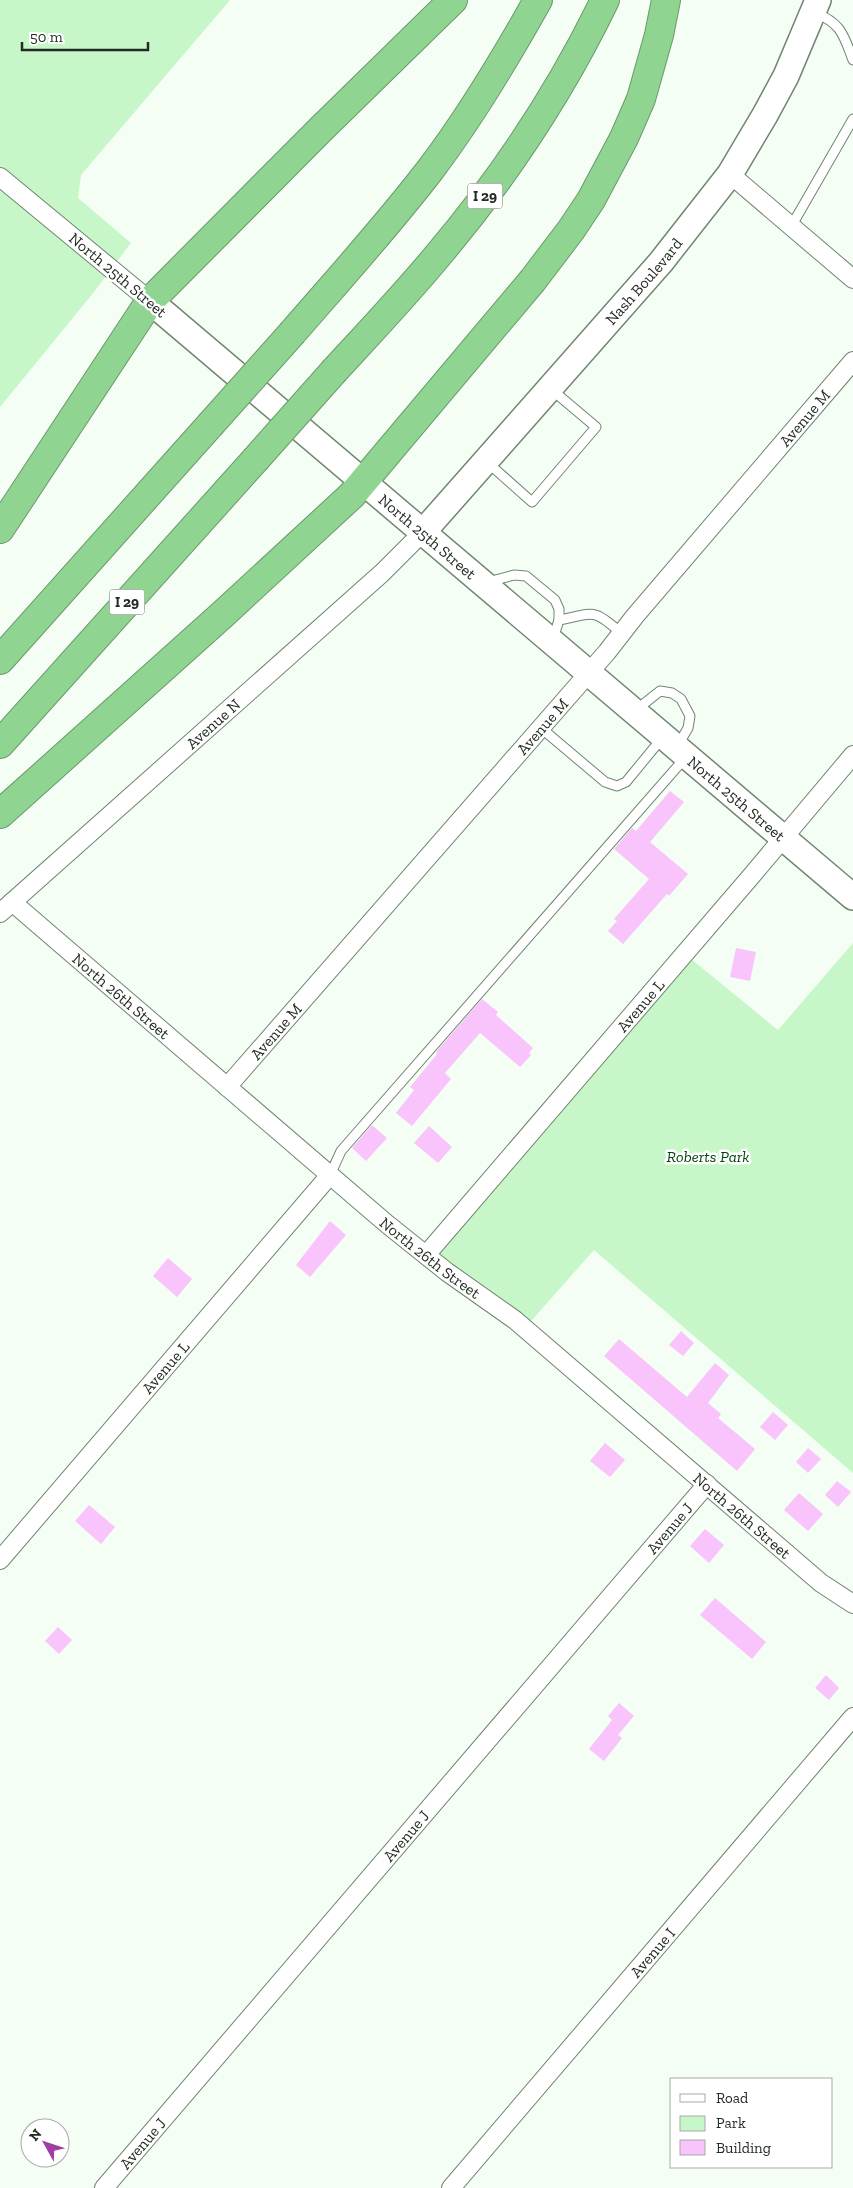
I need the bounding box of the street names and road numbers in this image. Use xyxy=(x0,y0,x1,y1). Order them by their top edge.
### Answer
road number: I 29 xyxy=(468,184,502,208)
street label: North 25th Street xyxy=(65,229,171,321)
street label: Nash Boulevard xyxy=(601,234,686,328)
street label: Avenue M xyxy=(775,386,834,450)
street label: North 25th Street xyxy=(375,490,480,583)
road number: I 29 xyxy=(110,590,144,614)
street label: Avenue N xyxy=(182,694,244,753)
street label: Avenue M xyxy=(512,694,572,758)
street label: North 25th Street xyxy=(684,752,789,845)
street label: North 26th Street xyxy=(69,949,174,1043)
street label: Avenue L xyxy=(613,975,668,1035)
street label: Avenue M xyxy=(246,999,305,1063)
street label: North 26th Street xyxy=(376,1213,484,1302)
street label: Avenue L xyxy=(138,1337,193,1397)
street label: North 26th Street xyxy=(690,1468,795,1562)
street label: Avenue J xyxy=(642,1499,696,1557)
street label: Avenue J xyxy=(379,1806,433,1865)
street label: Avenue I xyxy=(626,1923,679,1981)
street label: Avenue J xyxy=(115,2114,170,2173)

